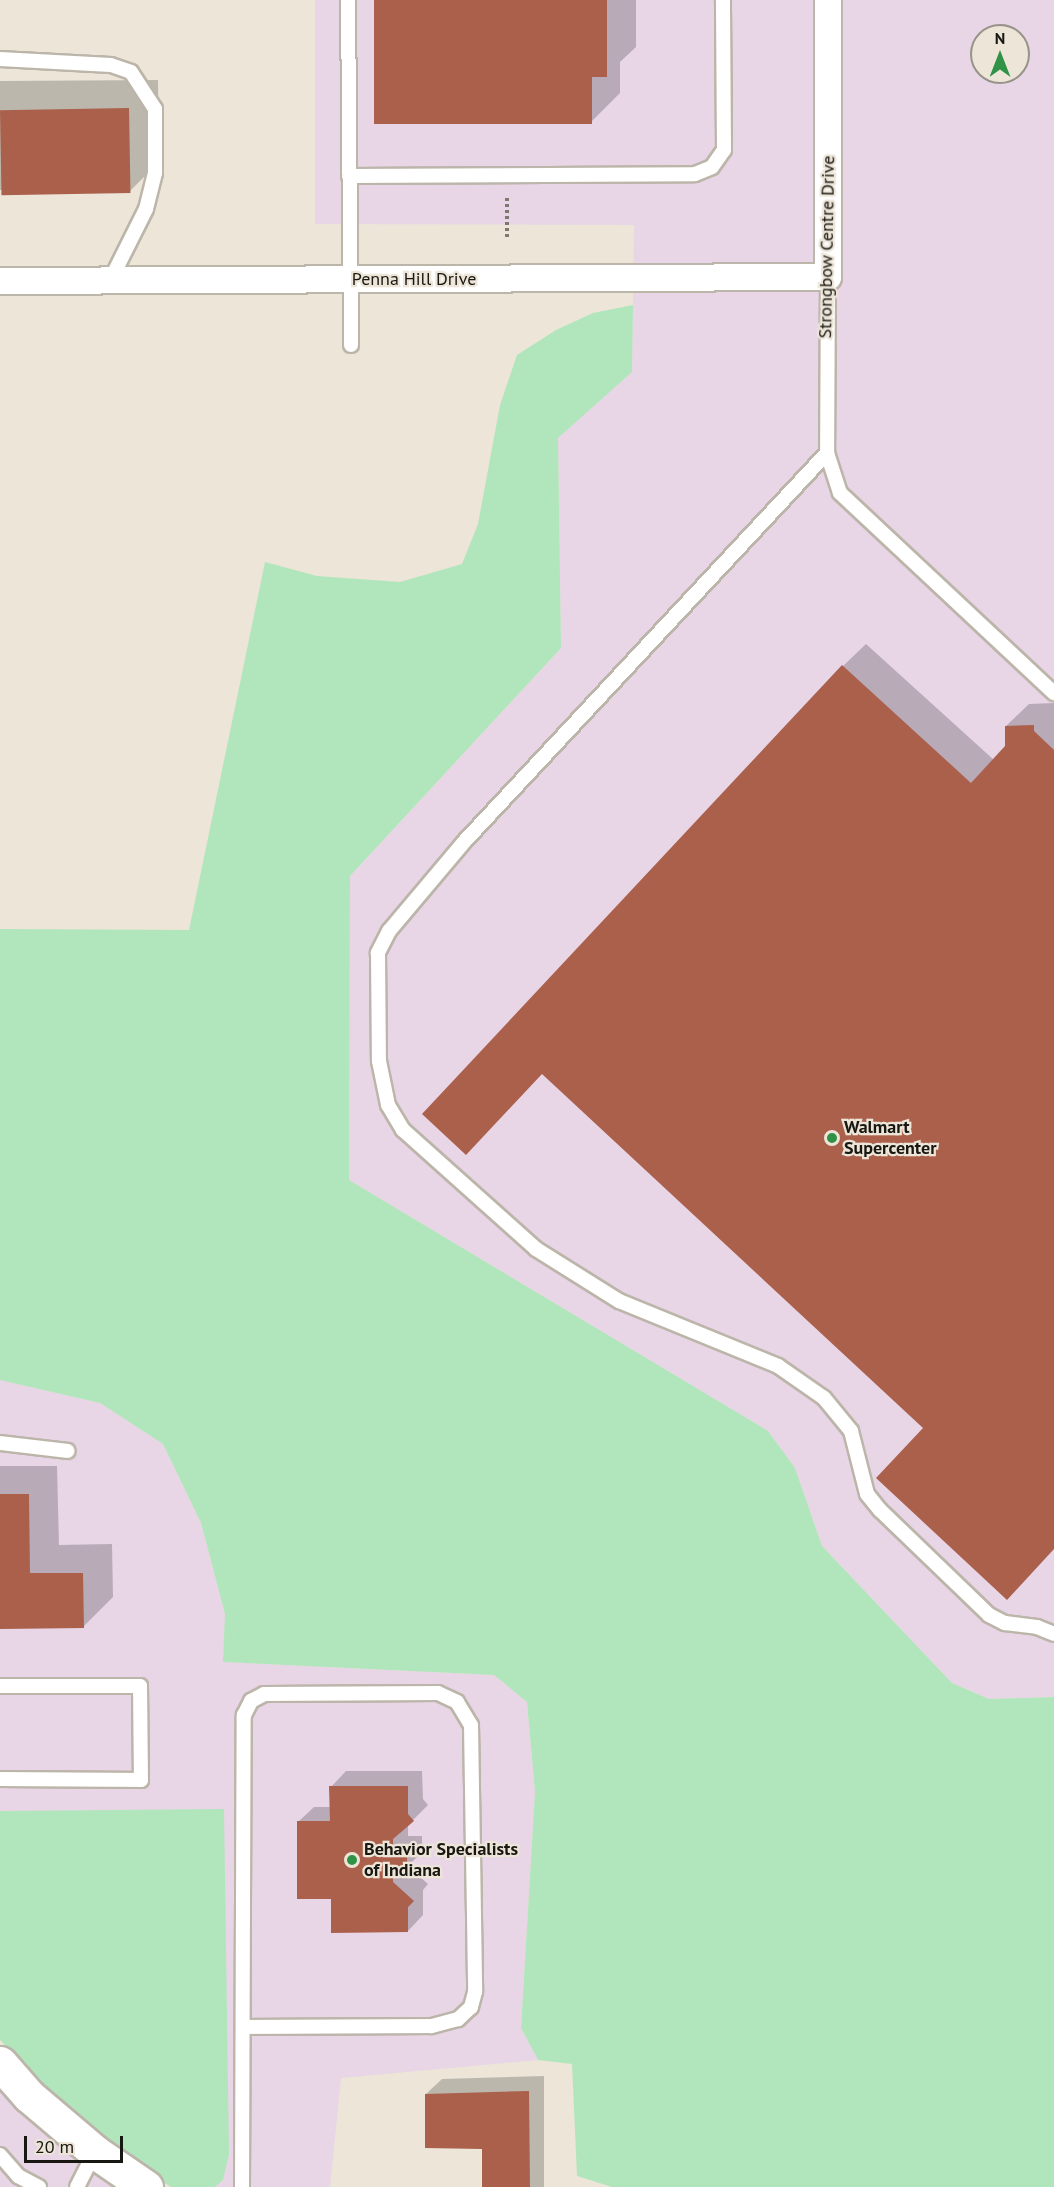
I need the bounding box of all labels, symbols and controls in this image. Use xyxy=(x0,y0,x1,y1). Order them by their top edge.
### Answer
north arrow xyxy=(970,24,1030,84)
text: N xyxy=(995,28,1005,48)
street label: Strongbow Centre Drive xyxy=(815,155,839,339)
street label: Penna Hill Drive xyxy=(352,268,476,290)
place label: Walmart Supercenter xyxy=(844,1117,937,1160)
marker: Walmart Supercenter xyxy=(825,1131,839,1145)
place label: Behavior Specialists of Indiana xyxy=(364,1839,518,1882)
marker: Behavior Specialists of Indiana xyxy=(345,1853,359,1867)
scale bar xyxy=(27,2124,126,2162)
text: 20 m xyxy=(35,2135,74,2158)

